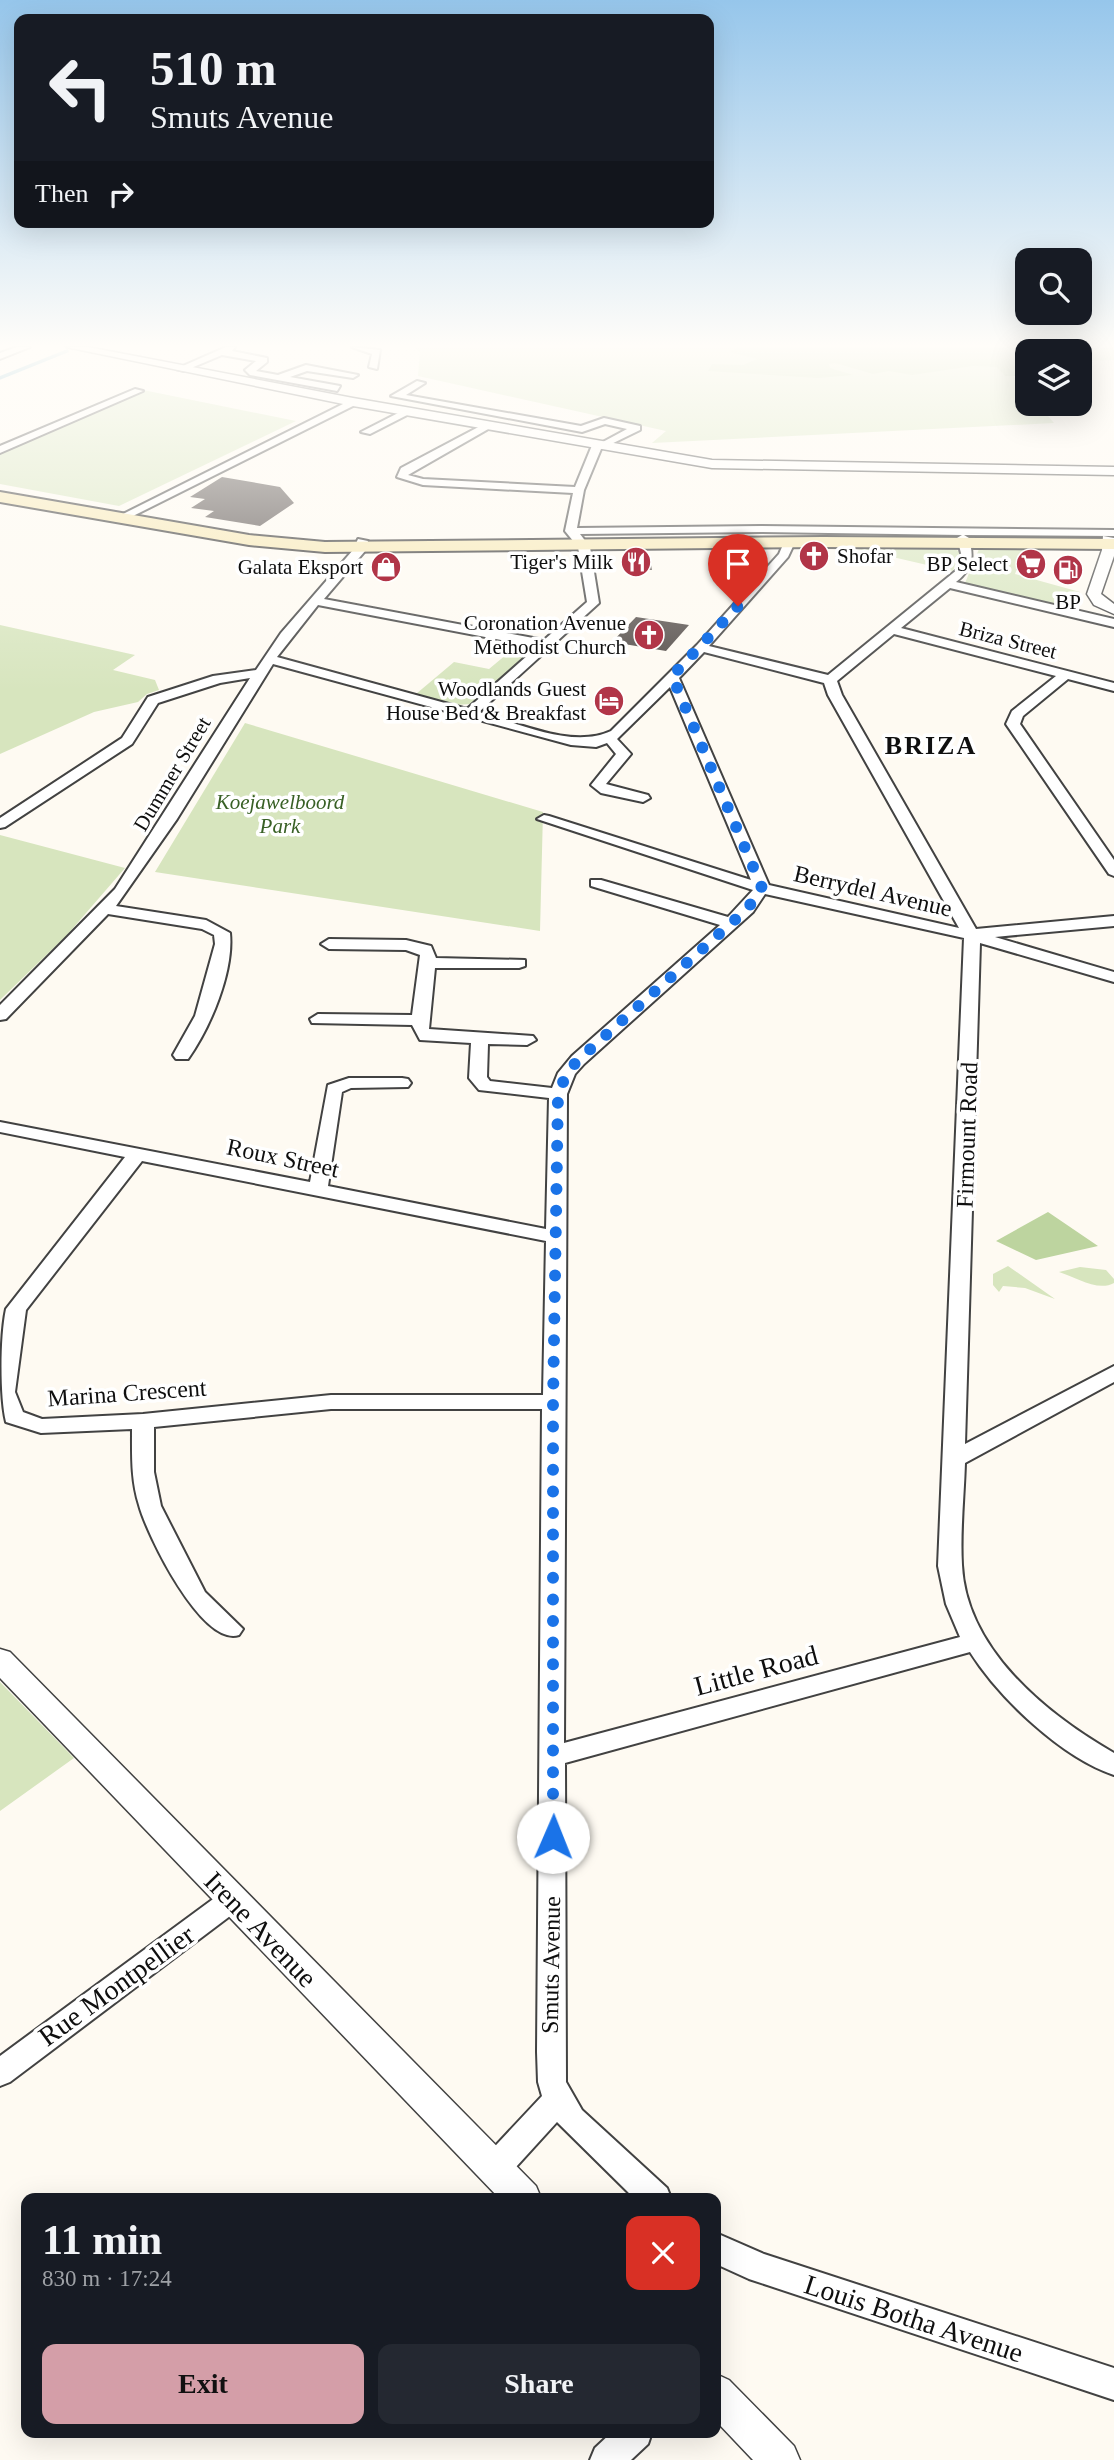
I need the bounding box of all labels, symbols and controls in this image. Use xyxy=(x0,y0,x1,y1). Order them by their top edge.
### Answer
text: 510 m xyxy=(150,41,277,96)
icon: left xyxy=(35,42,126,133)
text: Smuts Avenue xyxy=(150,99,333,135)
icon: right xyxy=(102,175,140,213)
text: Then xyxy=(35,179,88,208)
map controls xyxy=(1015,248,1092,416)
button: search xyxy=(1015,248,1092,325)
button: layers xyxy=(1015,339,1092,416)
pin xyxy=(708,534,768,606)
church icon: Shofar xyxy=(797,539,831,573)
place label: Shofar xyxy=(837,544,893,568)
restaurant icon: Tiger's Milk xyxy=(619,545,653,579)
icon: arrive xyxy=(719,545,757,583)
supermarket icon: BP Select xyxy=(1014,547,1048,581)
shop icon: Galata Eksport xyxy=(369,550,403,584)
place label: Tiger's Milk xyxy=(510,550,613,574)
place label: BP Select xyxy=(927,552,1008,576)
fuel station icon: BP xyxy=(1051,553,1085,587)
place label: Galata Eksport xyxy=(238,555,363,579)
place label: BP xyxy=(1055,590,1081,614)
place label: Coronation Avenue Methodist Church xyxy=(464,611,626,659)
street label: Briza Street xyxy=(957,616,1059,664)
church icon: Coronation Avenue Methodist Church xyxy=(632,618,666,652)
place label: Woodlands Guest House Bed & Breakfast xyxy=(386,677,586,725)
hotel icon: Woodlands Guest House Bed & Breakfast xyxy=(592,684,626,718)
street label: Dummer Street xyxy=(129,712,216,835)
district label: BRIZA xyxy=(885,731,977,760)
park label: Koejawelboord Park xyxy=(215,790,345,838)
street label: Berrydel Avenue xyxy=(791,860,955,922)
street label: Firmount Road xyxy=(951,1062,983,1208)
street label: Roux Street xyxy=(225,1133,342,1183)
street label: Marina Crescent xyxy=(47,1374,208,1412)
street label: Little Road xyxy=(691,1639,821,1702)
position arrow xyxy=(516,1800,590,1874)
street label: Irene Avenue xyxy=(198,1865,323,1993)
street label: Smuts Avenue xyxy=(537,1896,565,2034)
street label: Rue Montpellier xyxy=(33,1918,201,2052)
button: close xyxy=(626,2216,700,2290)
text: 11 min xyxy=(42,2217,162,2263)
text: 830 m · 17:24 xyxy=(42,2266,172,2291)
street label: Louis Botha Avenue xyxy=(801,2268,1027,2368)
button: Exit xyxy=(42,2344,364,2424)
button: Share xyxy=(378,2344,700,2424)

